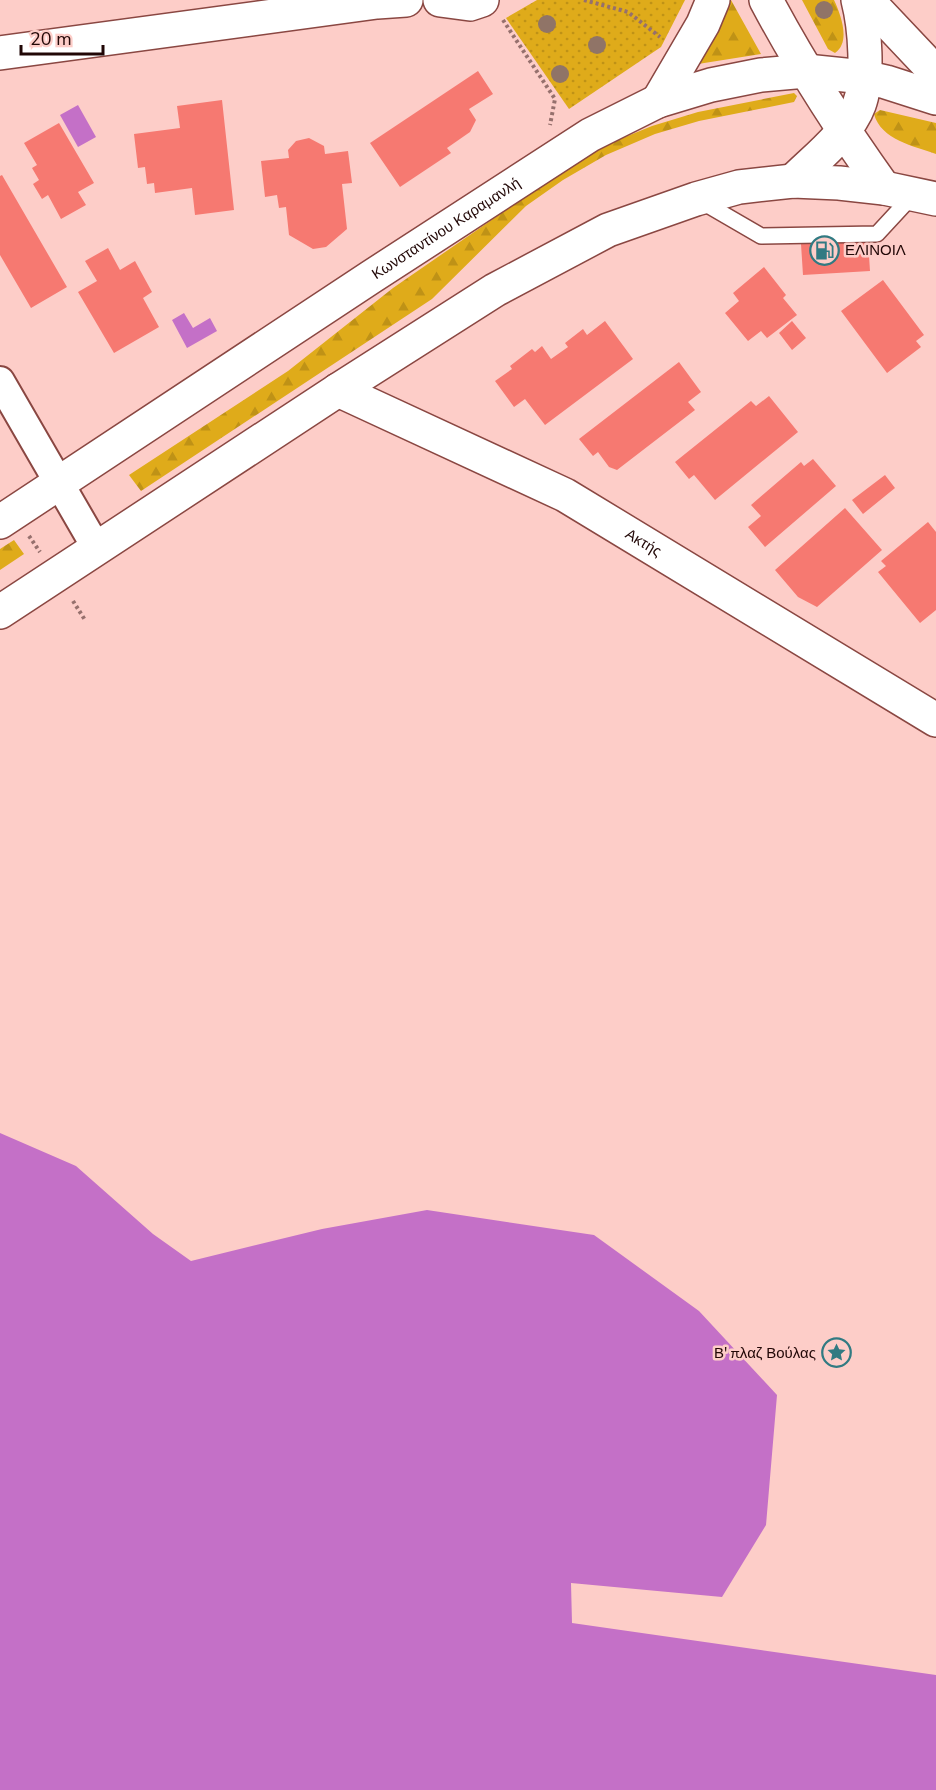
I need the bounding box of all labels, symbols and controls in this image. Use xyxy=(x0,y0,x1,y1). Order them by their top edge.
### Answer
scale bar xyxy=(21,18,104,56)
text: 20 m xyxy=(30,27,72,51)
street label: Κωνσταντίνου Καραμανλή xyxy=(368,173,524,284)
fuel station icon: ΕΛΙΝΟΙΛ xyxy=(808,234,840,266)
place label: ΕΛΙΝΟΙΛ xyxy=(845,240,906,260)
street label: Ακτής xyxy=(622,524,665,561)
place icon: Β' πλαζ Βούλας xyxy=(821,1337,853,1369)
place label: Β' πλαζ Βούλας xyxy=(714,1343,816,1363)

